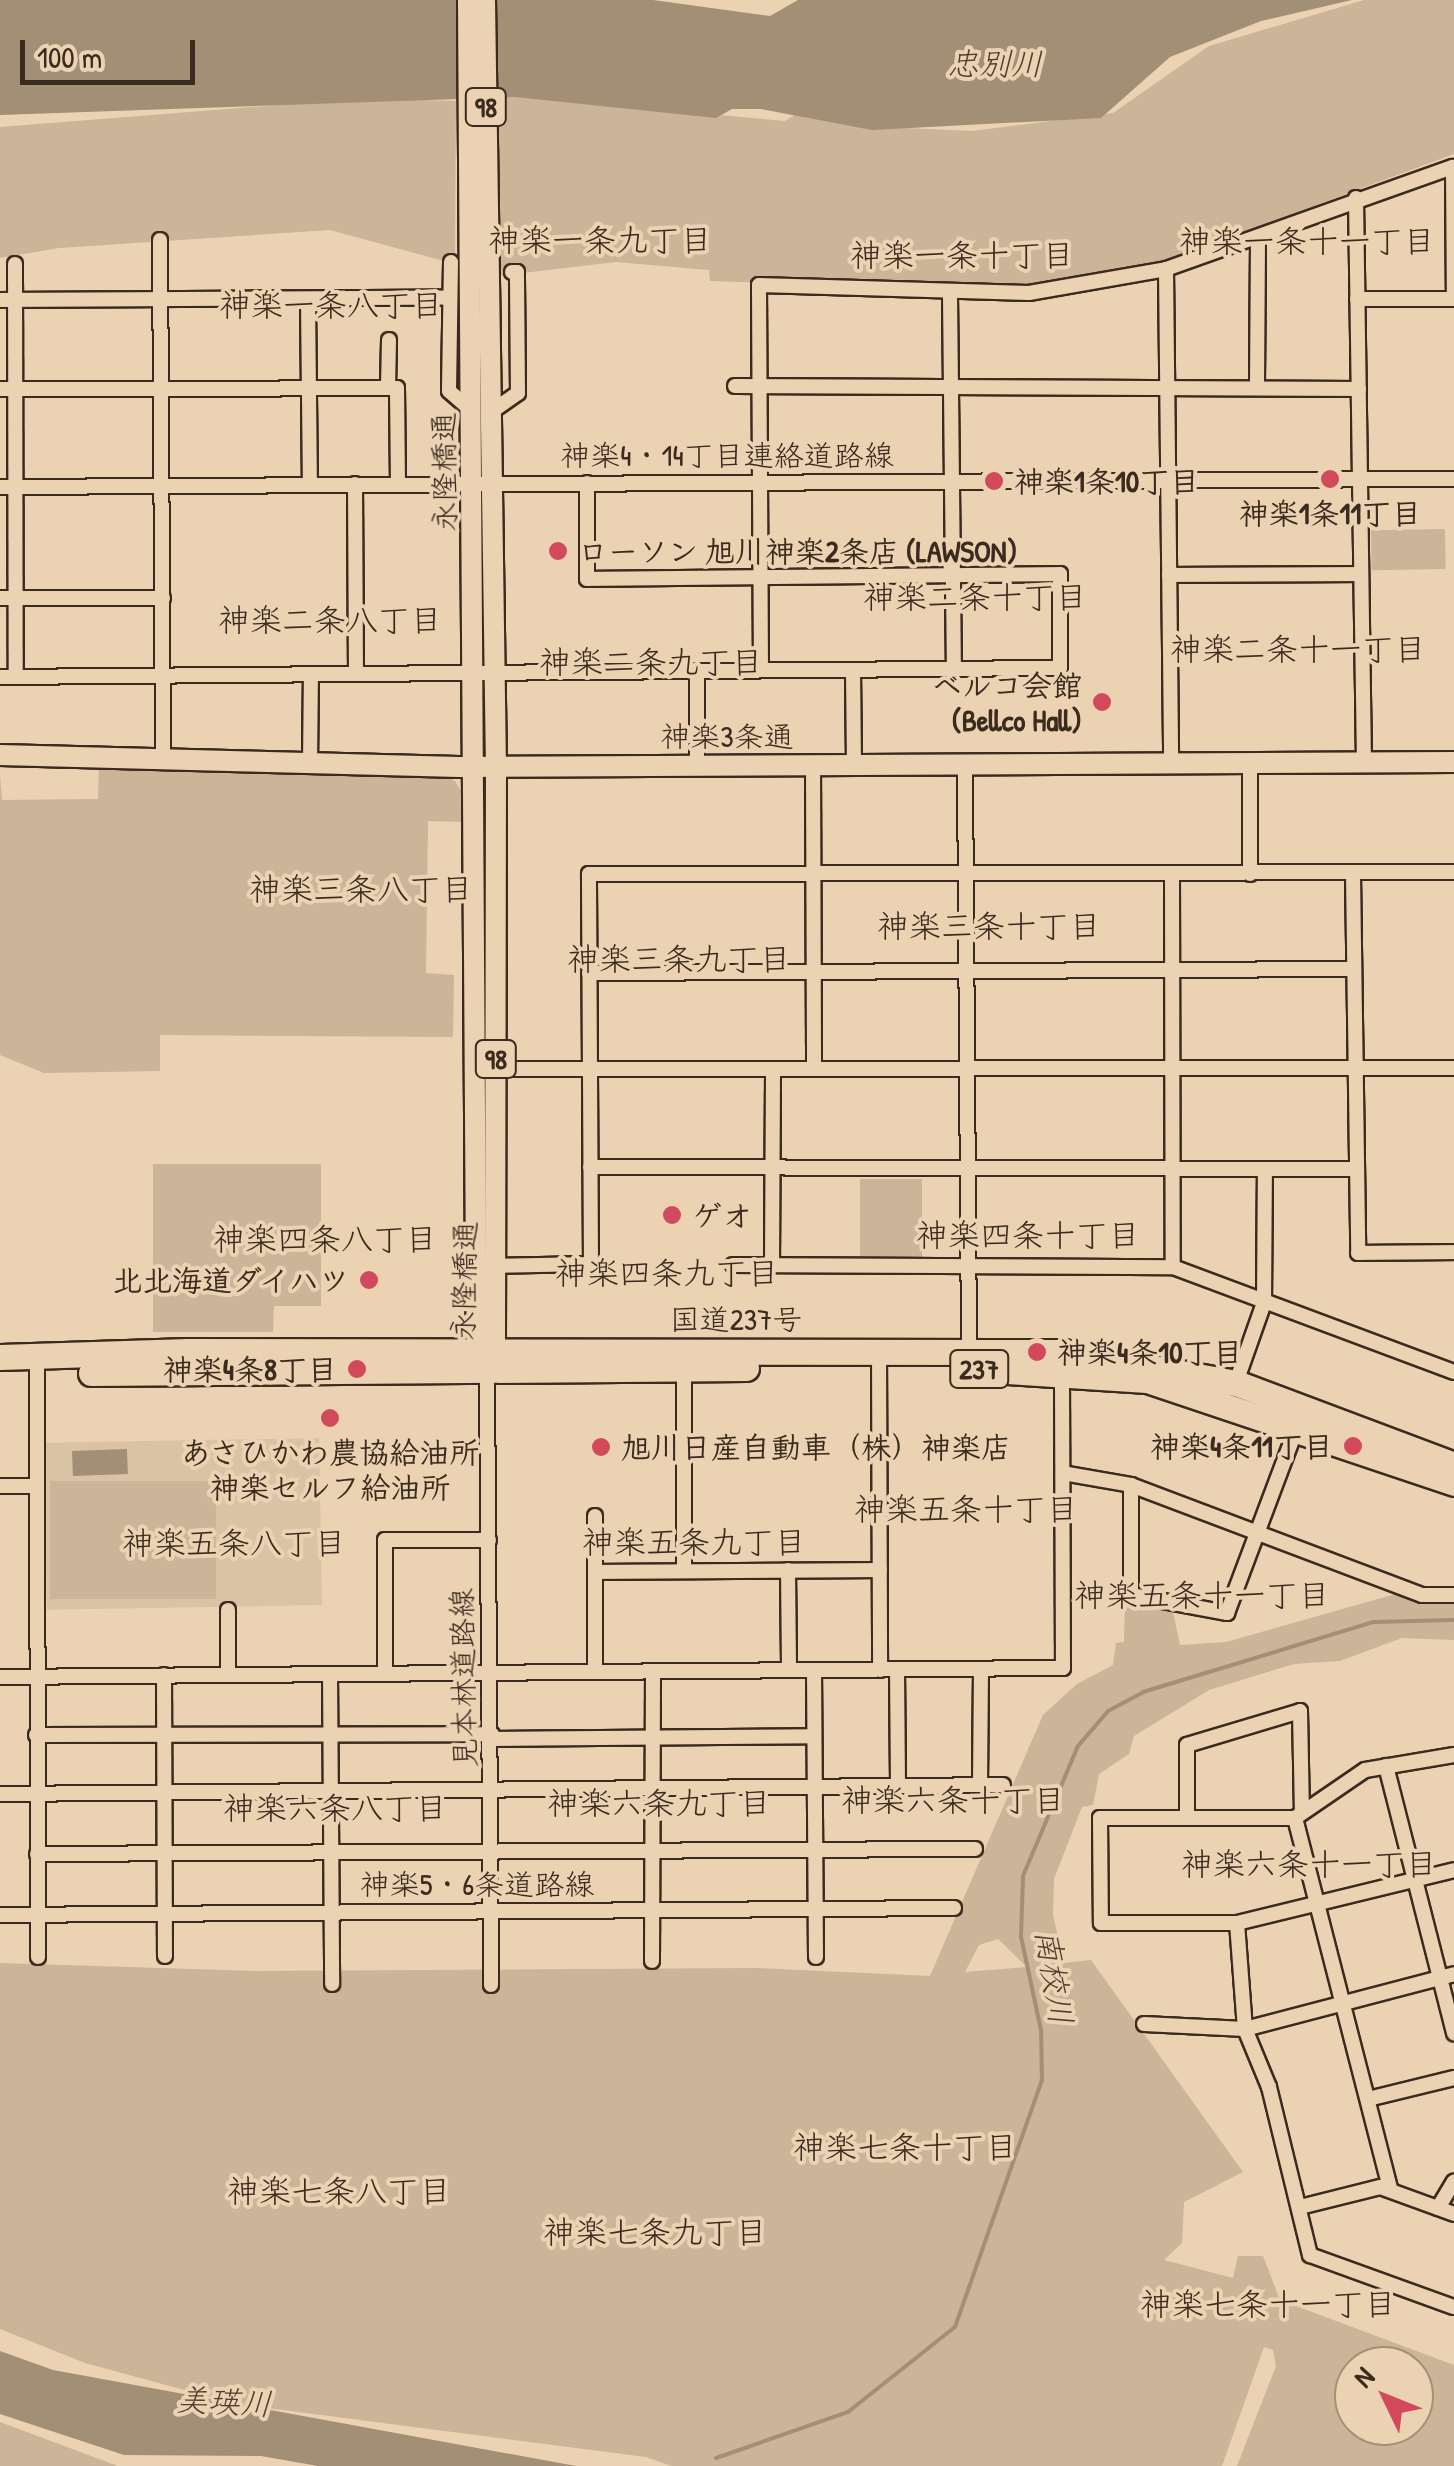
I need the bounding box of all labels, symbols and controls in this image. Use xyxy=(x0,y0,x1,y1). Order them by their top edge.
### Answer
scale bar xyxy=(25,20,200,82)
text: 100 m xyxy=(37,37,102,77)
water label: 忠別川 xyxy=(947,45,1043,83)
road number: 98 xyxy=(464,84,508,130)
district label: 神楽一条九丁目 xyxy=(488,221,712,259)
district label: 神楽一条十一丁目 xyxy=(1179,222,1435,260)
district label: 神楽一条十丁目 xyxy=(850,236,1074,274)
district label: 神楽一条八丁目 xyxy=(219,286,443,324)
street label: 永隆橋通 xyxy=(425,412,463,532)
street label: 神楽4・14丁目連絡道路線 xyxy=(560,437,894,473)
place label: 神楽1条10丁目 xyxy=(1014,463,1199,499)
marker: 神楽1条11丁目 xyxy=(1319,468,1341,490)
marker: 神楽1条10丁目 xyxy=(983,470,1005,492)
place label: 神楽1条11丁目 xyxy=(1239,495,1421,531)
place label: ローソン 旭川神楽2条店 (LAWSON) xyxy=(578,533,1017,569)
marker: ローソン 旭川神楽2条店 (LAWSON) xyxy=(547,540,569,562)
district label: 神楽二条十丁目 xyxy=(863,578,1087,616)
district label: 神楽二条八丁目 xyxy=(218,601,442,639)
district label: 神楽二条十一丁目 xyxy=(1170,630,1426,668)
district label: 神楽二条九丁目 xyxy=(539,643,763,681)
place label: ベルコ会館 (Bellco Hall) xyxy=(932,667,1082,738)
marker: ベルコ会館 (Bellco Hall) xyxy=(1091,691,1113,713)
street label: 神楽3条通 xyxy=(660,718,794,754)
district label: 神楽三条八丁目 xyxy=(249,870,473,908)
district label: 神楽三条十丁目 xyxy=(877,907,1101,945)
district label: 神楽三条九丁目 xyxy=(567,940,791,978)
road number: 98 xyxy=(474,1036,518,1082)
place label: ゲオ xyxy=(692,1197,752,1233)
marker: ゲオ xyxy=(661,1204,683,1226)
district label: 神楽四条十丁目 xyxy=(916,1216,1140,1254)
district label: 神楽四条八丁目 xyxy=(213,1220,437,1258)
street label: 永隆橋通 xyxy=(445,1221,483,1341)
district label: 神楽四条九丁目 xyxy=(555,1254,779,1292)
place label: 北北海道ダイハツ xyxy=(109,1262,349,1298)
marker: 北北海道ダイハツ xyxy=(358,1269,380,1291)
street label: 国道237号 xyxy=(670,1301,802,1337)
place label: 神楽4条10丁目 xyxy=(1057,1334,1243,1370)
marker: 神楽4条10丁目 xyxy=(1026,1341,1048,1363)
road number: 237 xyxy=(949,1346,1009,1392)
place label: 神楽4条8丁目 xyxy=(163,1351,337,1387)
marker: 神楽4条8丁目 xyxy=(346,1358,368,1380)
marker: あさひかわ農協給油所 神楽セルフ給油所 xyxy=(319,1407,341,1429)
place label: 神楽4条11丁目 xyxy=(1150,1428,1333,1464)
place label: 旭川日産自動車（株）神楽店 xyxy=(621,1429,1011,1465)
place label: あさひかわ農協給油所 神楽セルフ給油所 xyxy=(180,1434,480,1504)
marker: 神楽4条11丁目 xyxy=(1342,1435,1364,1457)
marker: 旭川日産自動車（株）神楽店 xyxy=(590,1436,612,1458)
district label: 神楽五条十丁目 xyxy=(854,1490,1078,1528)
district label: 神楽五条九丁目 xyxy=(582,1523,806,1561)
district label: 神楽五条八丁目 xyxy=(122,1524,346,1562)
district label: 神楽五条十一丁目 xyxy=(1074,1576,1330,1614)
street label: 見本林道路線 xyxy=(443,1588,483,1768)
district label: 神楽六条十丁目 xyxy=(841,1781,1065,1819)
district label: 神楽六条九丁目 xyxy=(547,1784,771,1822)
district label: 神楽六条八丁目 xyxy=(223,1789,447,1827)
district label: 神楽六条十一丁目 xyxy=(1181,1845,1437,1883)
street label: 神楽5・6条道路線 xyxy=(360,1866,594,1902)
water label: 南校川 xyxy=(1028,1927,1080,2027)
district label: 神楽七条十丁目 xyxy=(793,2128,1017,2166)
district label: 神楽七条八丁目 xyxy=(227,2172,451,2210)
district label: 神楽七条九丁目 xyxy=(543,2213,767,2251)
district label: 神楽七条十一丁目 xyxy=(1140,2285,1396,2323)
north arrow xyxy=(1334,2346,1434,2446)
text: N xyxy=(1345,2358,1383,2395)
water label: 美瑛川 xyxy=(175,2380,273,2424)

